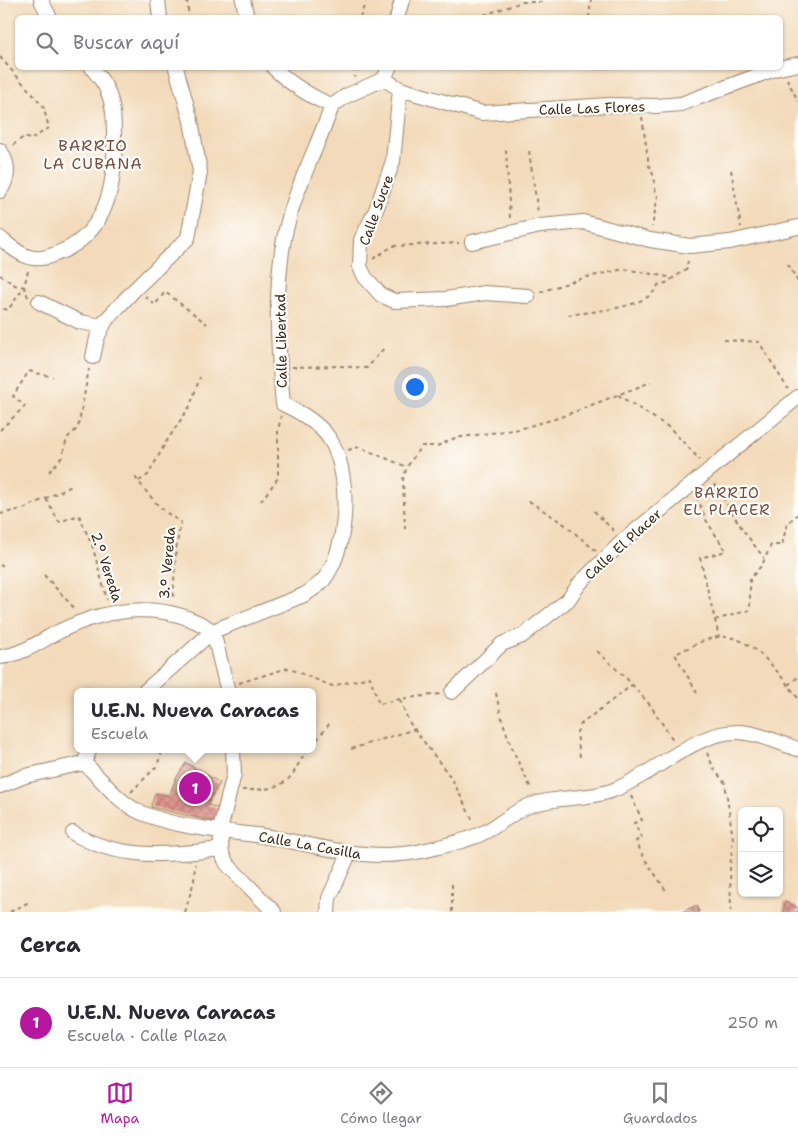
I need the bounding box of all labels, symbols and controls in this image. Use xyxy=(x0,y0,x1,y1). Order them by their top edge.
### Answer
search box xyxy=(15,15,783,70)
icon: search xyxy=(33,29,61,57)
text: Buscar aquí xyxy=(73,30,179,55)
street label: Calle Las Flores xyxy=(539,97,646,119)
district label: BARRIO LA CUBANA xyxy=(43,135,143,174)
street label: Calle Sucre xyxy=(355,172,397,248)
street label: Calle Libertad xyxy=(271,294,291,388)
your location xyxy=(402,374,428,400)
district label: BARRIO EL PLACER xyxy=(683,483,771,520)
street label: Calle El Placer xyxy=(581,504,666,583)
street label: 3.° Vereda xyxy=(155,526,179,600)
street label: 2.° Vereda xyxy=(87,530,127,605)
popup xyxy=(74,688,316,753)
text: U.E.N. Nueva Caracas xyxy=(91,698,299,723)
text: Escuela xyxy=(91,723,148,744)
pin: 1 xyxy=(179,769,211,807)
map controls xyxy=(738,807,783,897)
button: locate xyxy=(738,807,783,852)
street label: Calle La Casilla xyxy=(257,827,363,863)
button: layers xyxy=(738,852,783,897)
text: Cerca xyxy=(20,931,81,959)
text: U.E.N. Nueva Caracas xyxy=(67,1000,276,1025)
text: 1 xyxy=(32,1012,40,1033)
text: 250 m xyxy=(727,1012,778,1033)
text: Escuela · Calle Plaza xyxy=(67,1025,227,1046)
tab: Mapa xyxy=(101,1079,139,1127)
tab: Cómo llegar xyxy=(340,1079,422,1127)
tab: Guardados xyxy=(623,1079,697,1127)

